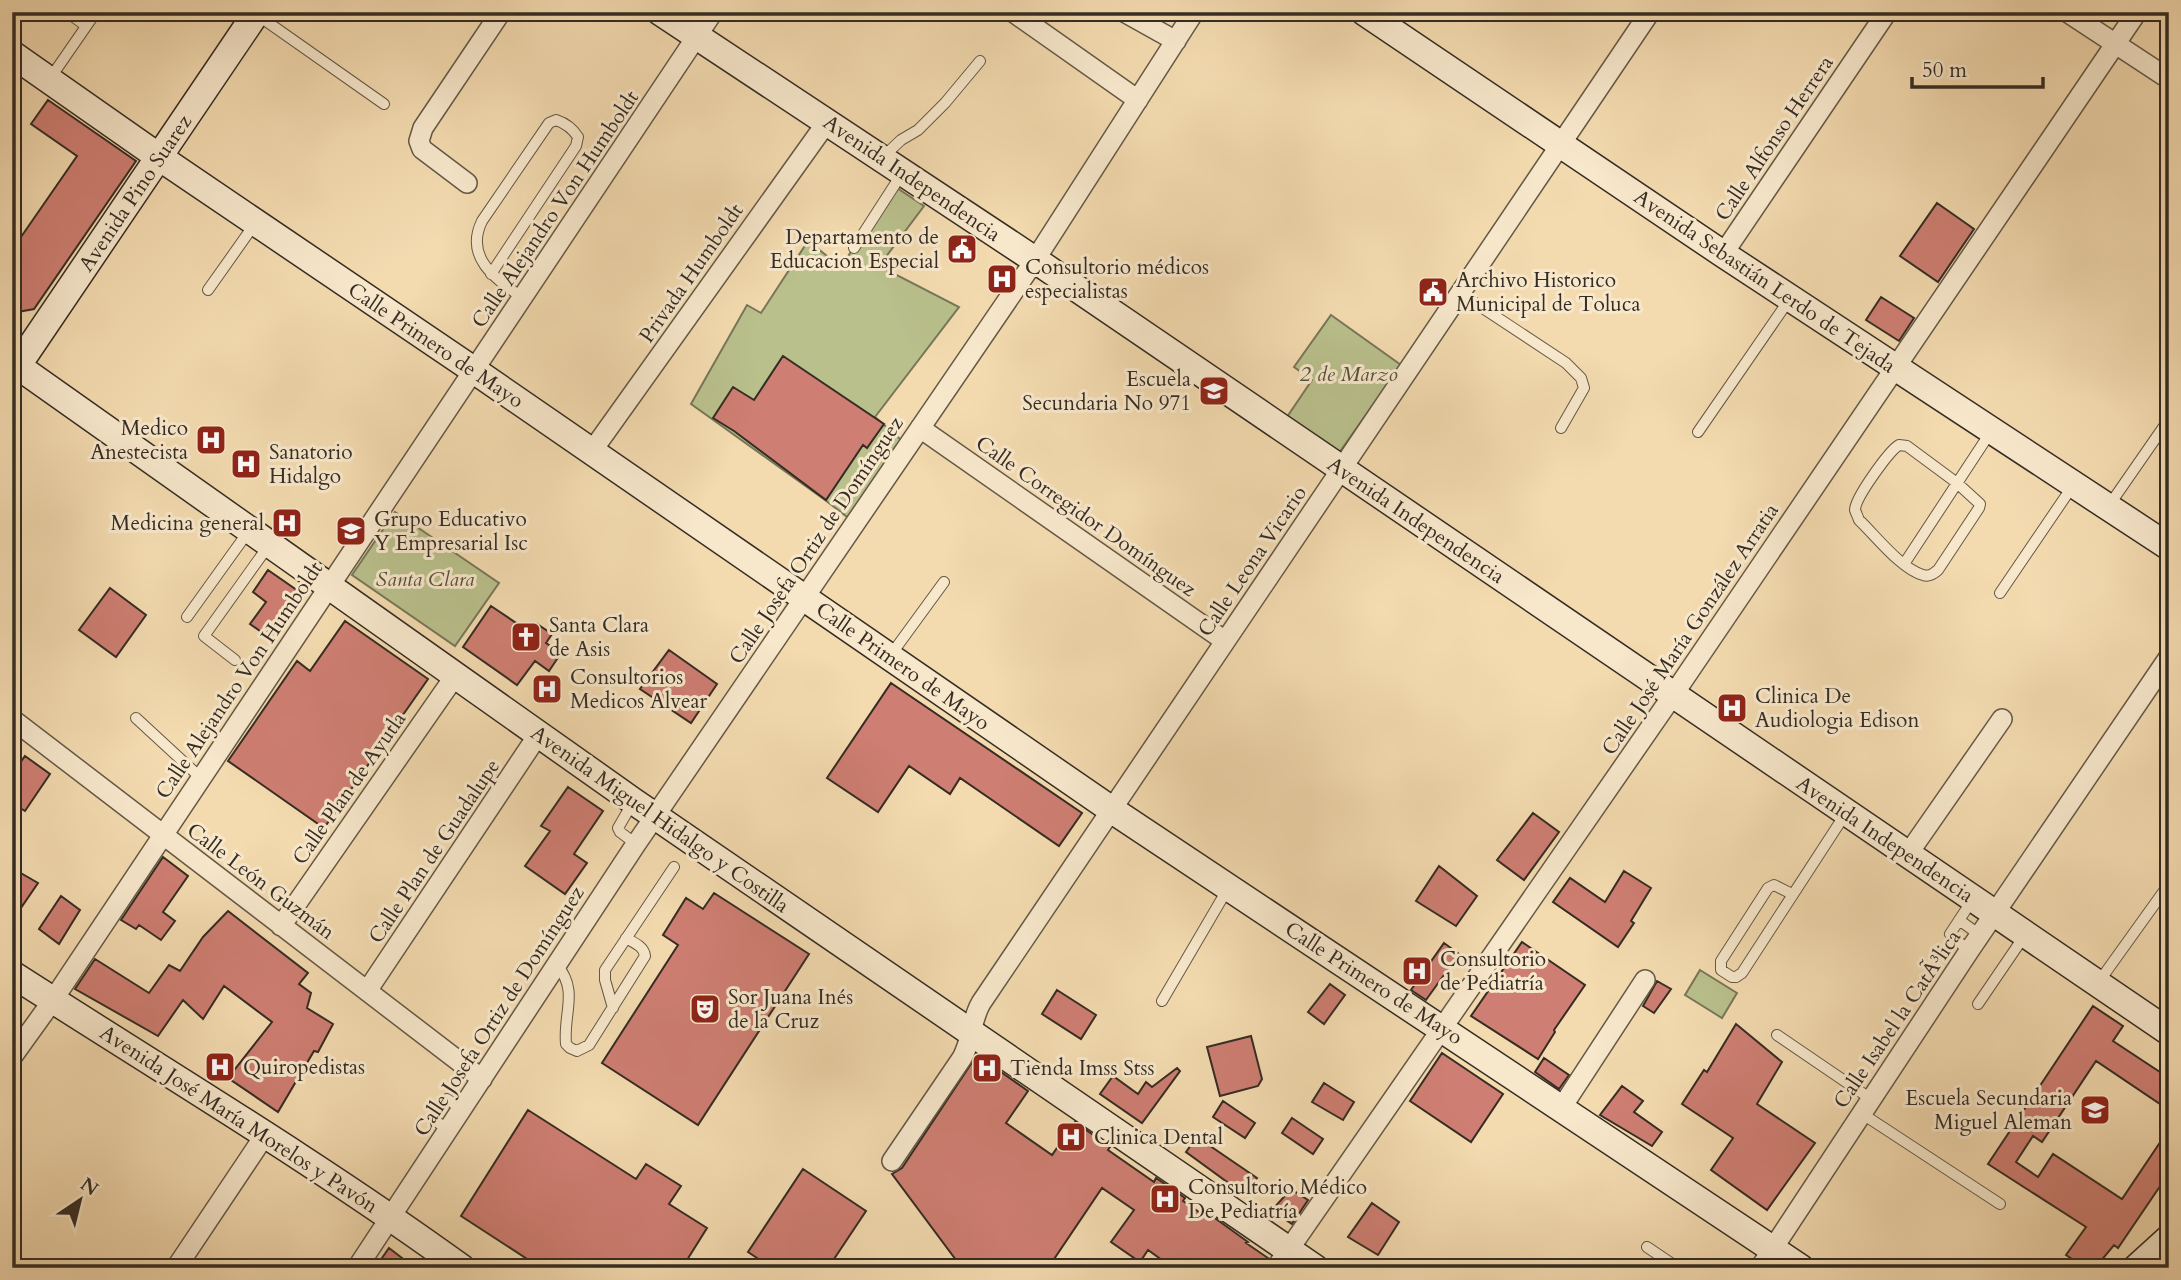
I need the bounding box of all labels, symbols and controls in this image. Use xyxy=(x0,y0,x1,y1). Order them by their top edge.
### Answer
scale bar xyxy=(1912,46,2043,90)
street label: Calle Alfonso Herrera xyxy=(1708,50,1841,227)
text: 50 m xyxy=(1922,56,1967,85)
street label: Calle Alejandro Von Humboldt xyxy=(465,85,646,334)
street label: Avenida Pino Suarez xyxy=(72,108,199,278)
street label: Avenida Independencia xyxy=(817,108,1006,249)
street label: Avenida Sebastián Lerdo de Tejada xyxy=(1628,183,1901,380)
street label: Privada Humboldt xyxy=(632,197,751,349)
place label: Departamento de Educacion Especial xyxy=(770,223,939,276)
public building icon: Departamento de Educacion Especial xyxy=(945,232,979,266)
place label: Consultorio médicos especialistas xyxy=(1025,253,1209,306)
hospital icon: Consultorio médicos especialistas xyxy=(985,262,1019,296)
place label: Archivo Historico Municipal de Toluca xyxy=(1456,266,1641,319)
public building icon: Archivo Historico Municipal de Toluca xyxy=(1416,275,1450,309)
street label: Calle Primero de Mayo xyxy=(342,276,529,415)
park label: 2 de Marzo xyxy=(1299,360,1398,389)
place label: Escuela Secundaria No 971 xyxy=(1022,365,1191,418)
school or university icon: Escuela Secundaria No 971 xyxy=(1197,374,1231,408)
street label: Calle Josefa Ortiz de Domínguez xyxy=(722,410,911,670)
place label: Medico Anestecista xyxy=(90,414,188,467)
hospital icon: Medico Anestecista xyxy=(194,423,228,457)
street label: Calle Corregidor Domínguez xyxy=(970,429,1202,604)
place label: Sanatorio Hidalgo xyxy=(269,438,353,491)
hospital icon: Sanatorio Hidalgo xyxy=(229,447,263,481)
street label: Avenida Independencia xyxy=(1321,450,1510,591)
street label: Calle Leona Vicario xyxy=(1191,480,1314,642)
street label: Calle José María González Arratia xyxy=(1595,498,1786,761)
place label: Grupo Educativo Y Empresarial Isc xyxy=(374,505,528,558)
hospital icon: Medicina general xyxy=(270,506,304,540)
place label: Medicina general xyxy=(111,509,264,538)
school or university icon: Grupo Educativo Y Empresarial Isc xyxy=(334,514,368,548)
street label: Calle Alejandro Von Humboldt xyxy=(149,556,330,805)
park label: Santa Clara xyxy=(376,565,474,594)
street label: Calle Primero de Mayo xyxy=(810,595,996,738)
place label: Santa Clara de Asis xyxy=(549,611,649,664)
church icon: Santa Clara de Asis xyxy=(509,620,543,654)
place label: Consultorios Medicos Alvear xyxy=(570,663,708,716)
hospital icon: Consultorios Medicos Alvear xyxy=(530,672,564,706)
place label: Clinica De Audiologia Edison xyxy=(1755,682,1919,735)
hospital icon: Clinica De Audiologia Edison xyxy=(1715,691,1749,725)
street label: Calle Plan de Ayutla xyxy=(286,706,413,870)
street label: Avenida Miguel Hidalgo y Costilla xyxy=(525,719,795,920)
street label: Calle Plan de Guadalupe xyxy=(362,753,507,949)
street label: Avenida Independencia xyxy=(1790,769,1979,910)
street label: Calle León Guzmán xyxy=(181,816,341,947)
street label: Calle Josefa Ortiz de Domínguez xyxy=(407,880,592,1142)
street label: Calle Primero de Mayo xyxy=(1279,915,1468,1052)
street label: Calle Isabel la CatÃ³lica xyxy=(1826,924,1968,1114)
place label: Consultorio de Pediatría xyxy=(1440,945,1546,998)
hospital icon: Consultorio de Pediatría xyxy=(1400,954,1434,988)
place label: Sor Juana Inés de la Cruz xyxy=(728,983,853,1036)
theatre icon: Sor Juana Inés de la Cruz xyxy=(688,992,722,1026)
street label: Avenida José María Morelos y Pavón xyxy=(94,1018,384,1221)
hospital icon: Quiropedistas xyxy=(203,1050,237,1084)
hospital icon: Tienda Imss Stss xyxy=(970,1051,1004,1085)
place label: Quiropedistas xyxy=(243,1053,365,1082)
place label: Tienda Imss Stss xyxy=(1010,1054,1155,1083)
place label: Escuela Secundaria Miguel Aleman xyxy=(1905,1084,2072,1137)
school or university icon: Escuela Secundaria Miguel Aleman xyxy=(2078,1093,2112,1127)
hospital icon: Clinica Dental xyxy=(1054,1120,1088,1154)
place label: Clinica Dental xyxy=(1094,1123,1223,1152)
north arrow xyxy=(46,1164,116,1234)
text: N xyxy=(75,1172,104,1203)
place label: Consultorio Médico De Pediatría xyxy=(1188,1173,1367,1226)
hospital icon: Consultorio Médico De Pediatría xyxy=(1148,1182,1182,1216)

